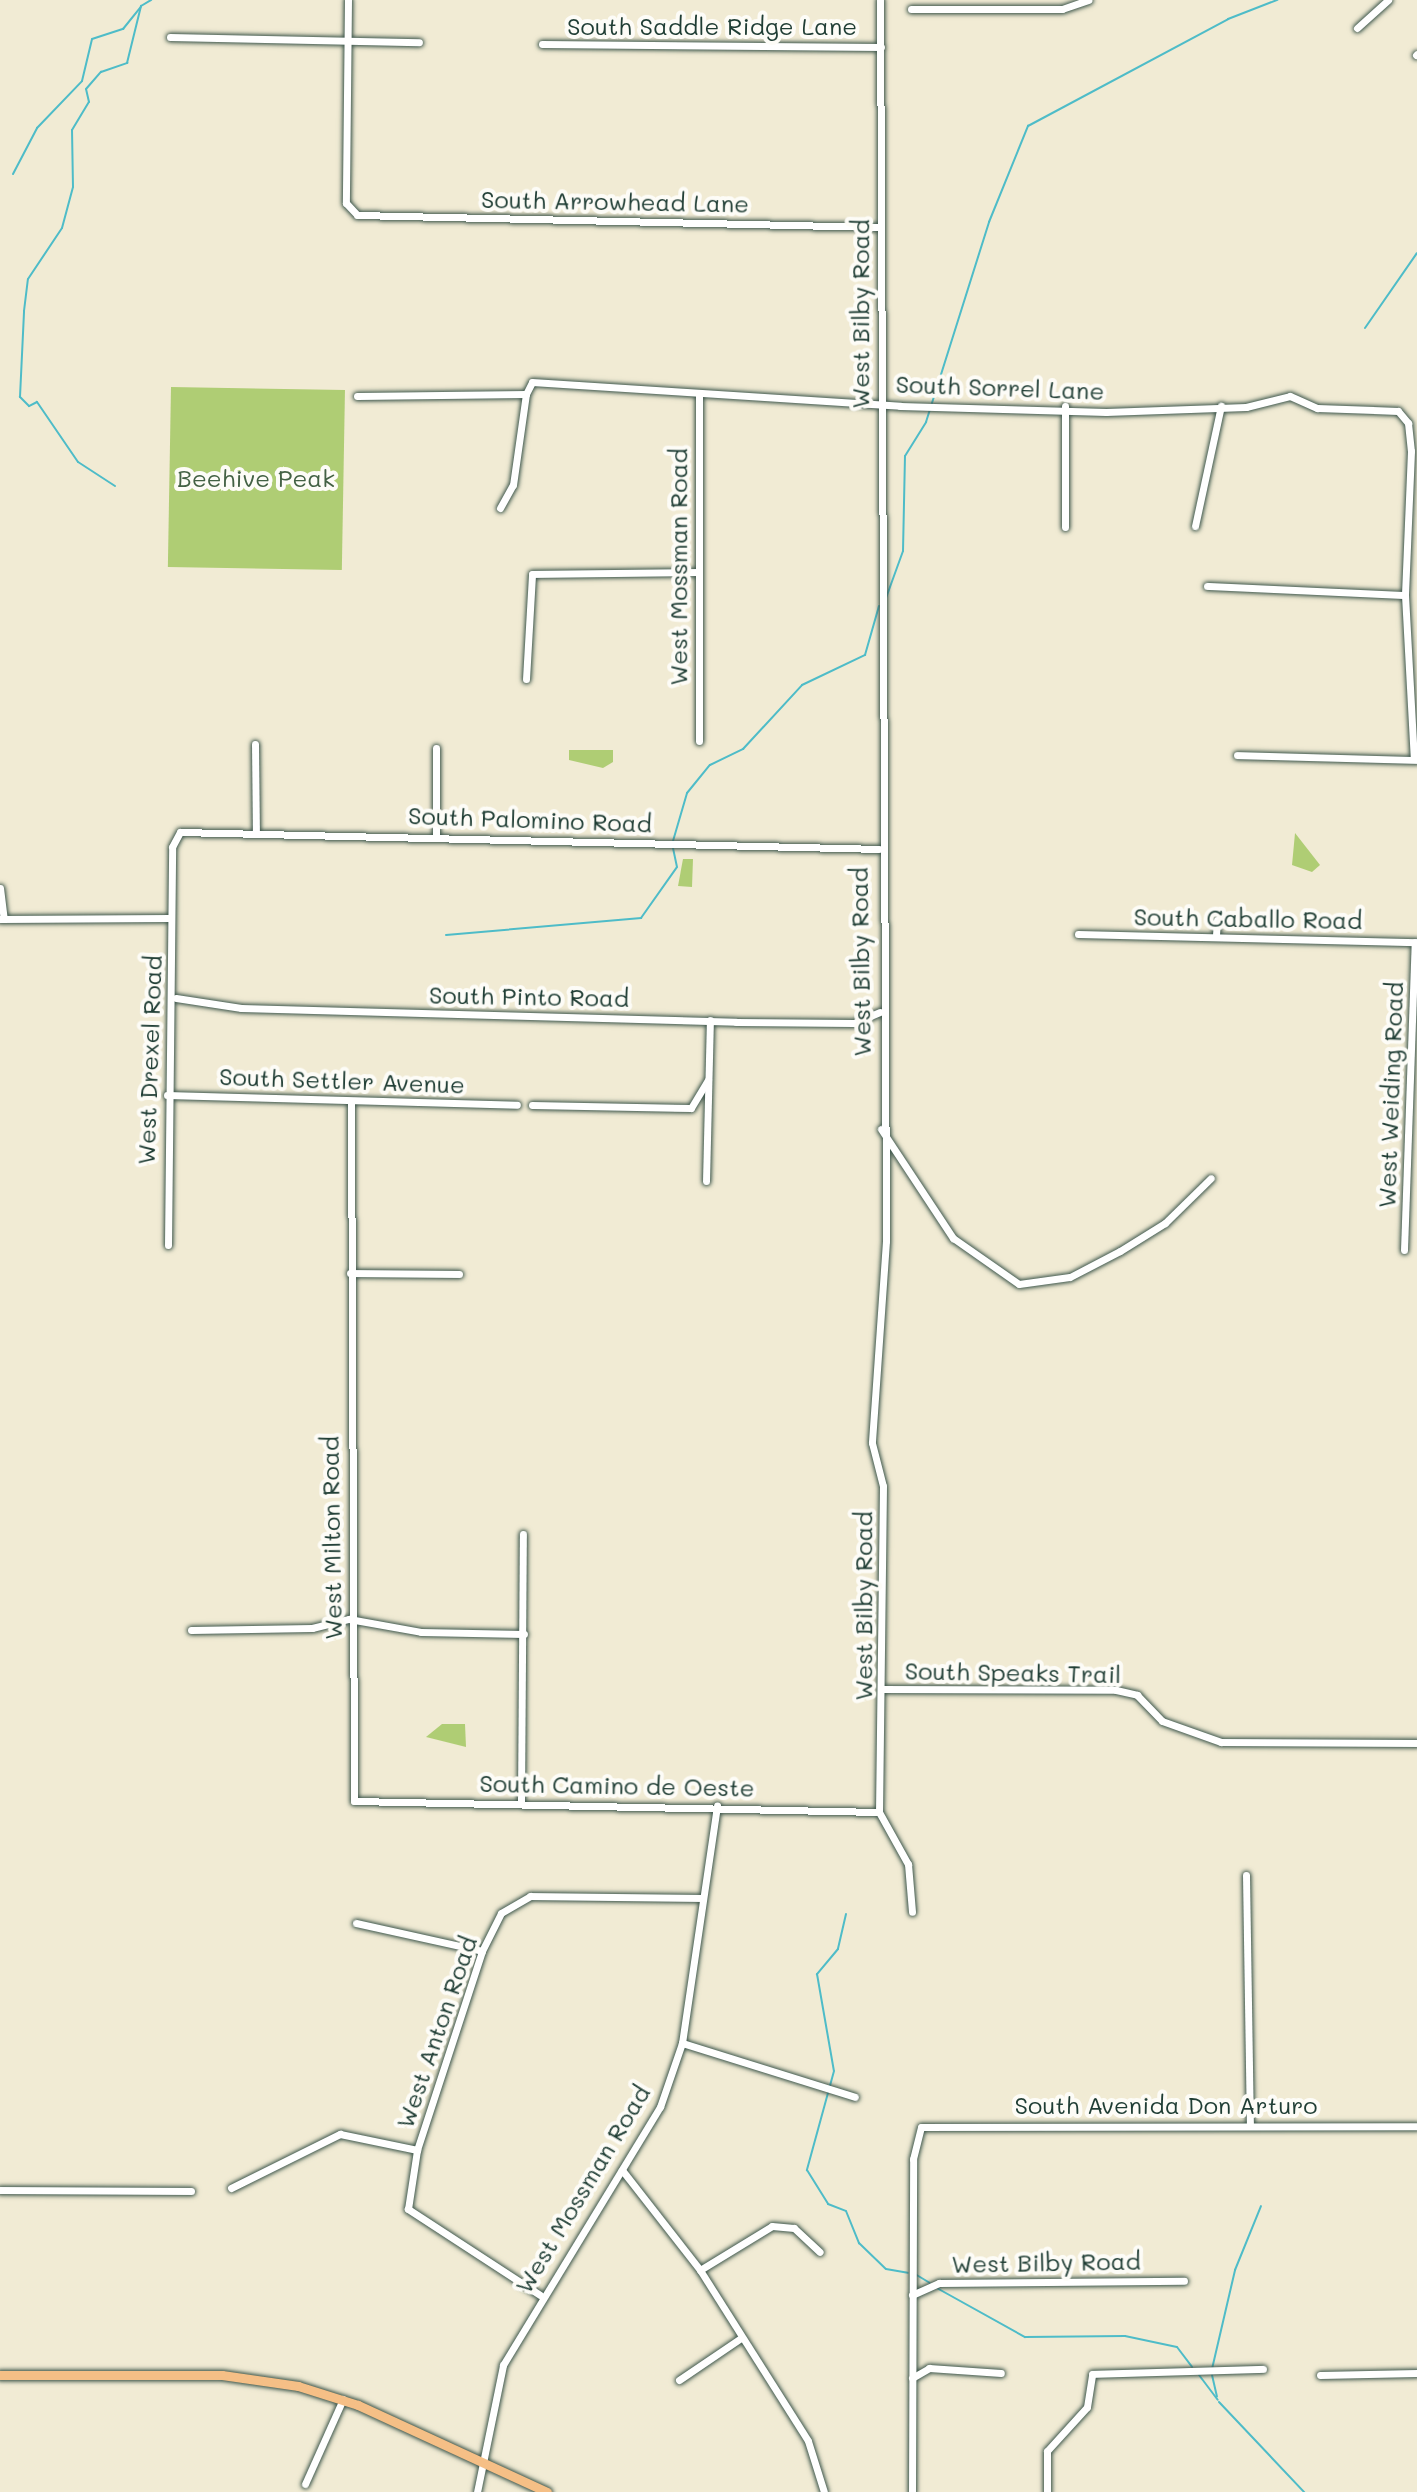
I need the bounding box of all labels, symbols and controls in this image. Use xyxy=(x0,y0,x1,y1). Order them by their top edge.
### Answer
street label: South Saddle Ridge Lane xyxy=(567,12,857,40)
street label: South Arrowhead Lane xyxy=(481,184,749,218)
street label: West Bilby Road xyxy=(846,219,874,409)
street label: South Sorrel Lane xyxy=(895,369,1105,405)
street label: West Mossman Road xyxy=(664,448,692,686)
park label: Beehive Peak xyxy=(177,464,335,492)
street label: South Palomino Road xyxy=(408,800,652,838)
street label: West Bilby Road xyxy=(844,867,876,1057)
street label: South Caballo Road xyxy=(1133,902,1363,934)
street label: West Drexel Road xyxy=(131,955,167,1165)
street label: South Pinto Road xyxy=(429,980,629,1012)
street label: West Weiding Road xyxy=(1372,981,1408,1209)
street label: South Settler Avenue xyxy=(219,1061,465,1099)
street label: West Milton Road xyxy=(315,1436,347,1640)
street label: West Bilby Road xyxy=(849,1511,877,1701)
street label: South Speaks Trail xyxy=(904,1656,1122,1688)
street label: South Camino de Oeste xyxy=(479,1768,755,1802)
street label: West Anton Road xyxy=(390,1932,482,2132)
street label: West Mossman Road xyxy=(509,2080,655,2298)
street label: South Avenida Don Arturo xyxy=(1014,2091,1318,2119)
street label: West Bilby Road xyxy=(951,2246,1141,2278)

